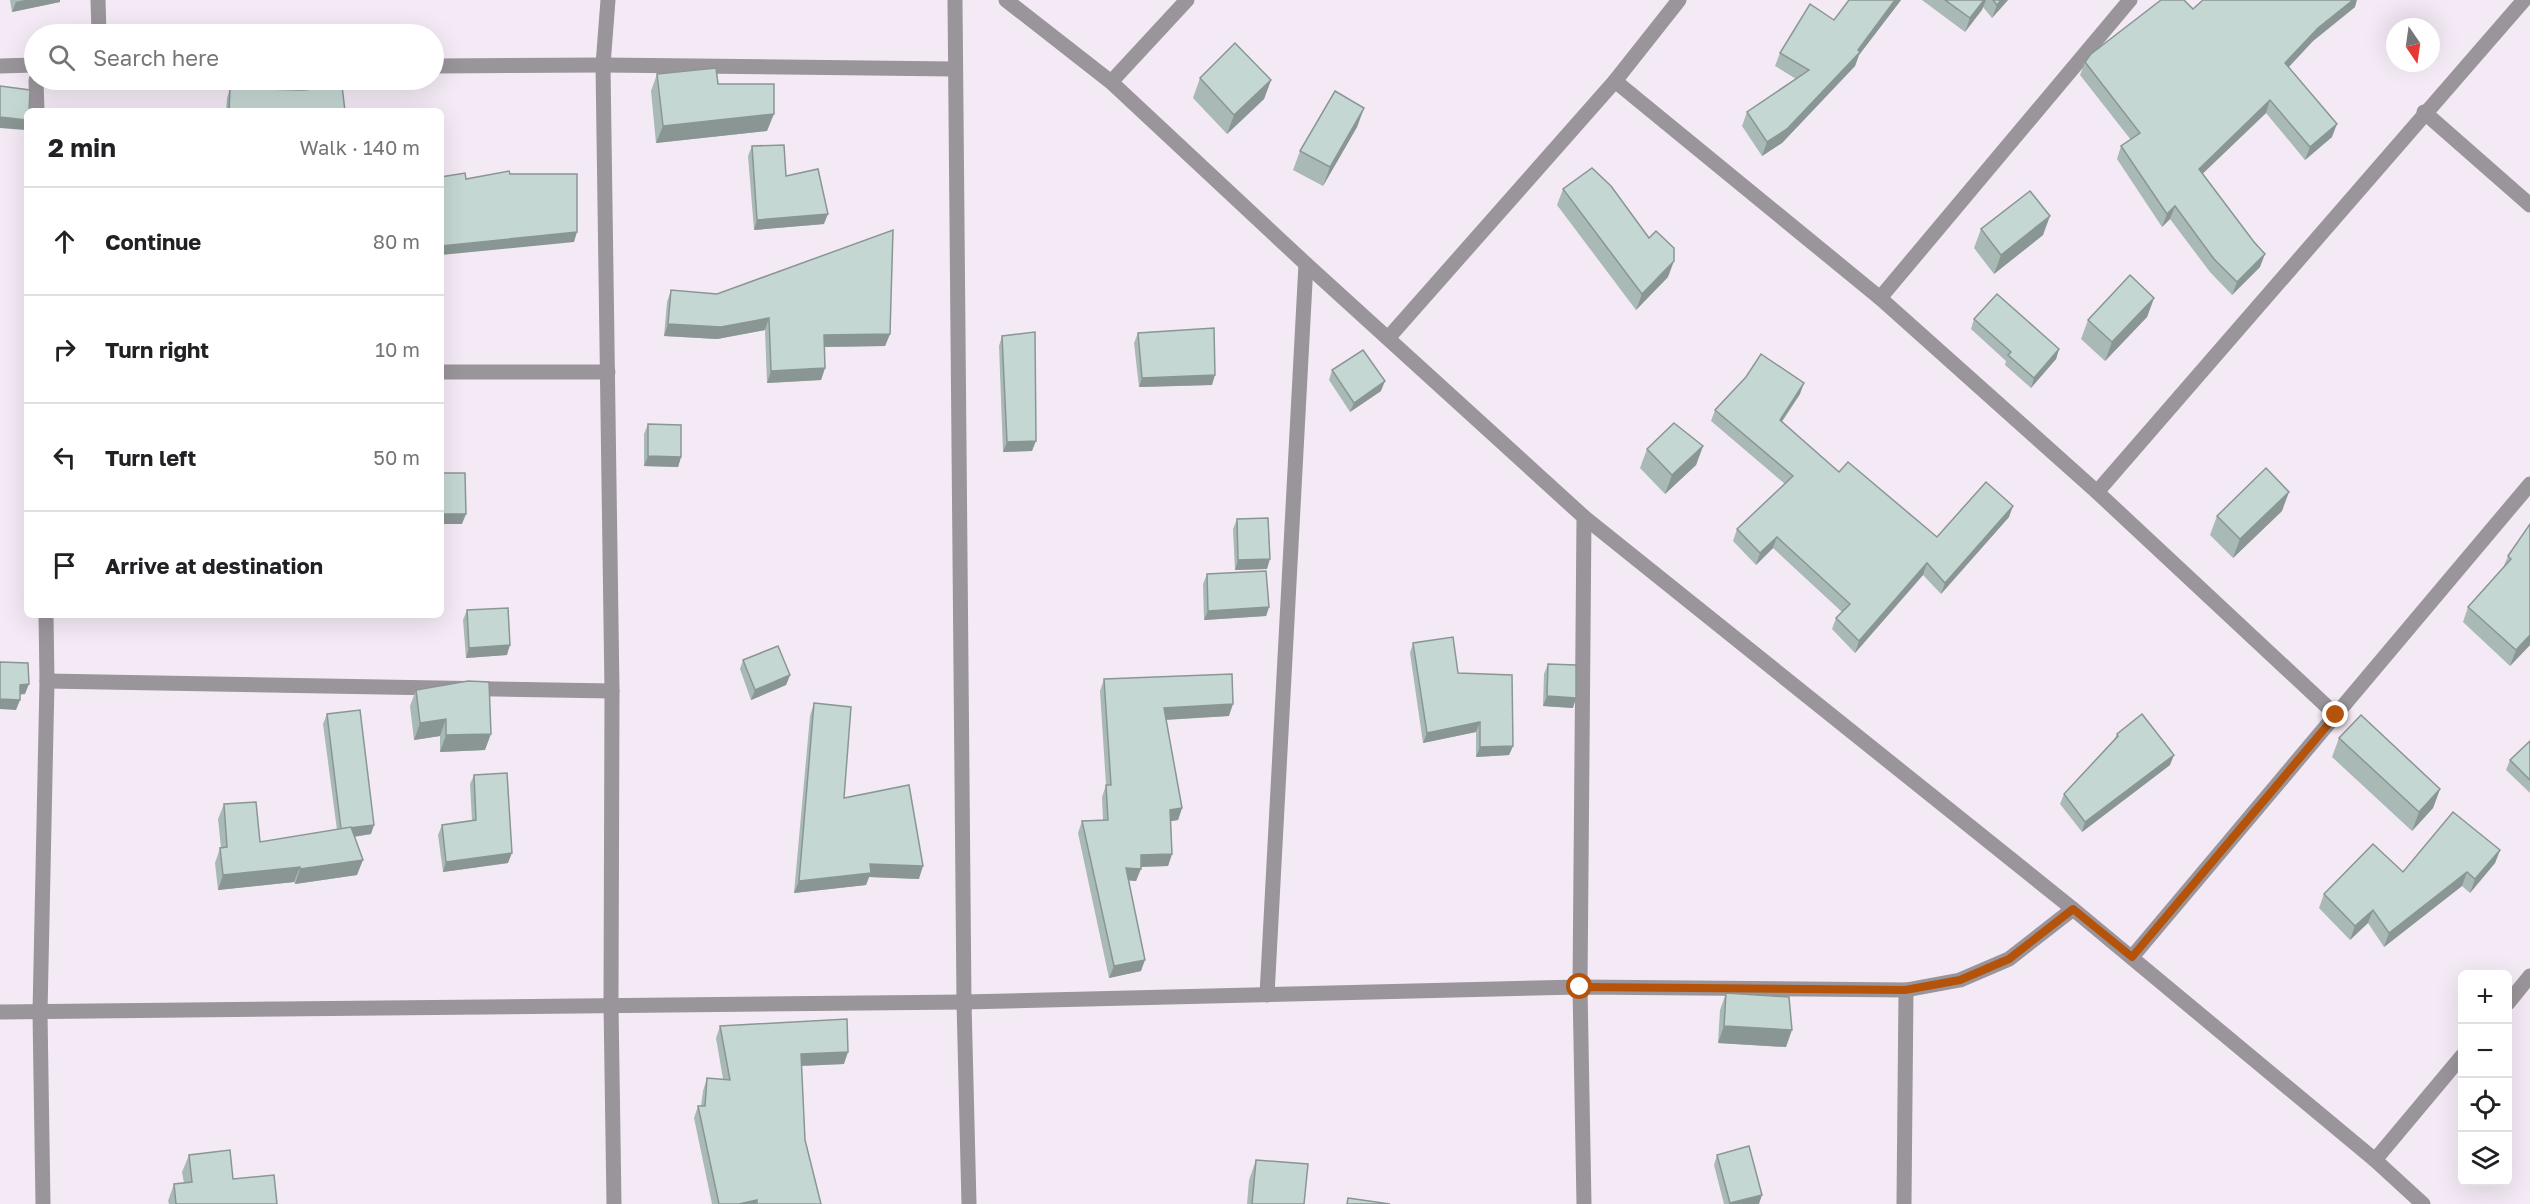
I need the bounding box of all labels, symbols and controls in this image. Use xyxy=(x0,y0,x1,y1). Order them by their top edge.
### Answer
north arrow xyxy=(2386,18,2440,72)
search box xyxy=(24,24,444,90)
icon: search xyxy=(45,41,78,74)
text: Search here xyxy=(93,44,219,71)
text: 2 min xyxy=(48,132,116,163)
text: Walk · 140 m xyxy=(300,135,420,159)
icon: ahead xyxy=(48,225,81,258)
text: Continue xyxy=(105,228,201,255)
text: 80 m xyxy=(373,229,420,253)
icon: right xyxy=(48,333,81,366)
text: Turn right xyxy=(105,336,209,363)
text: 10 m xyxy=(375,337,420,361)
icon: left xyxy=(48,441,81,474)
text: Turn left xyxy=(105,444,196,471)
text: 50 m xyxy=(373,445,420,469)
icon: arrive xyxy=(48,549,81,582)
text: Arrive at destination xyxy=(105,552,323,579)
route end xyxy=(2322,701,2348,727)
map controls xyxy=(2458,970,2512,1186)
button: + xyxy=(2458,970,2512,1024)
route start xyxy=(1566,973,1592,999)
button: − xyxy=(2458,1024,2512,1078)
button: locate xyxy=(2458,1078,2512,1132)
button: layers xyxy=(2458,1132,2512,1186)

